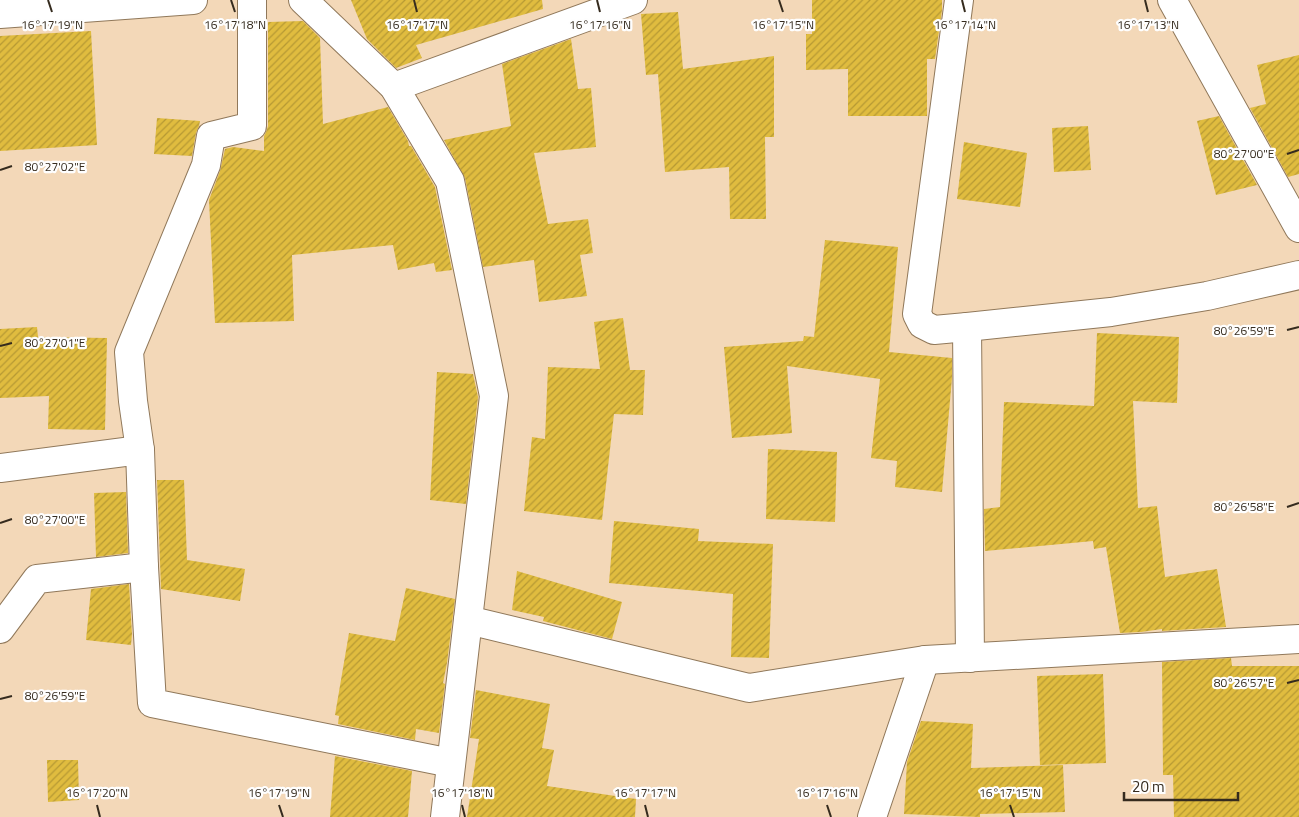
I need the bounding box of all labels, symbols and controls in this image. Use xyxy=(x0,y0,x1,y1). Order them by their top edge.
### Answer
text: 16°17'19"N xyxy=(21,15,83,34)
text: 16°17'18"N xyxy=(204,15,266,34)
text: 16°17'17"N xyxy=(386,15,448,34)
text: 16°17'16"N xyxy=(569,15,631,34)
text: 16°17'15"N xyxy=(752,15,814,34)
text: 16°17'14"N xyxy=(934,15,996,34)
text: 16°17'13"N xyxy=(1117,15,1179,34)
text: 80°27'00"E xyxy=(1214,144,1275,163)
text: 80°27'02"E xyxy=(25,157,86,176)
text: 80°26'59"E xyxy=(1214,321,1275,340)
text: 80°27'01"E xyxy=(25,333,86,352)
text: 80°26'58"E xyxy=(1214,497,1275,516)
text: 80°27'00"E xyxy=(25,510,86,529)
text: 80°26'57"E xyxy=(1214,673,1275,692)
text: 80°26'59"E xyxy=(25,686,86,705)
scale bar xyxy=(1124,770,1238,802)
text: 20 m xyxy=(1132,775,1165,798)
text: 16°17'20"N xyxy=(66,783,128,802)
text: 16°17'19"N xyxy=(248,783,310,802)
text: 16°17'18"N xyxy=(431,783,493,802)
text: 16°17'17"N xyxy=(614,783,676,802)
text: 16°17'16"N xyxy=(796,783,858,802)
text: 16°17'15"N xyxy=(979,783,1041,802)

